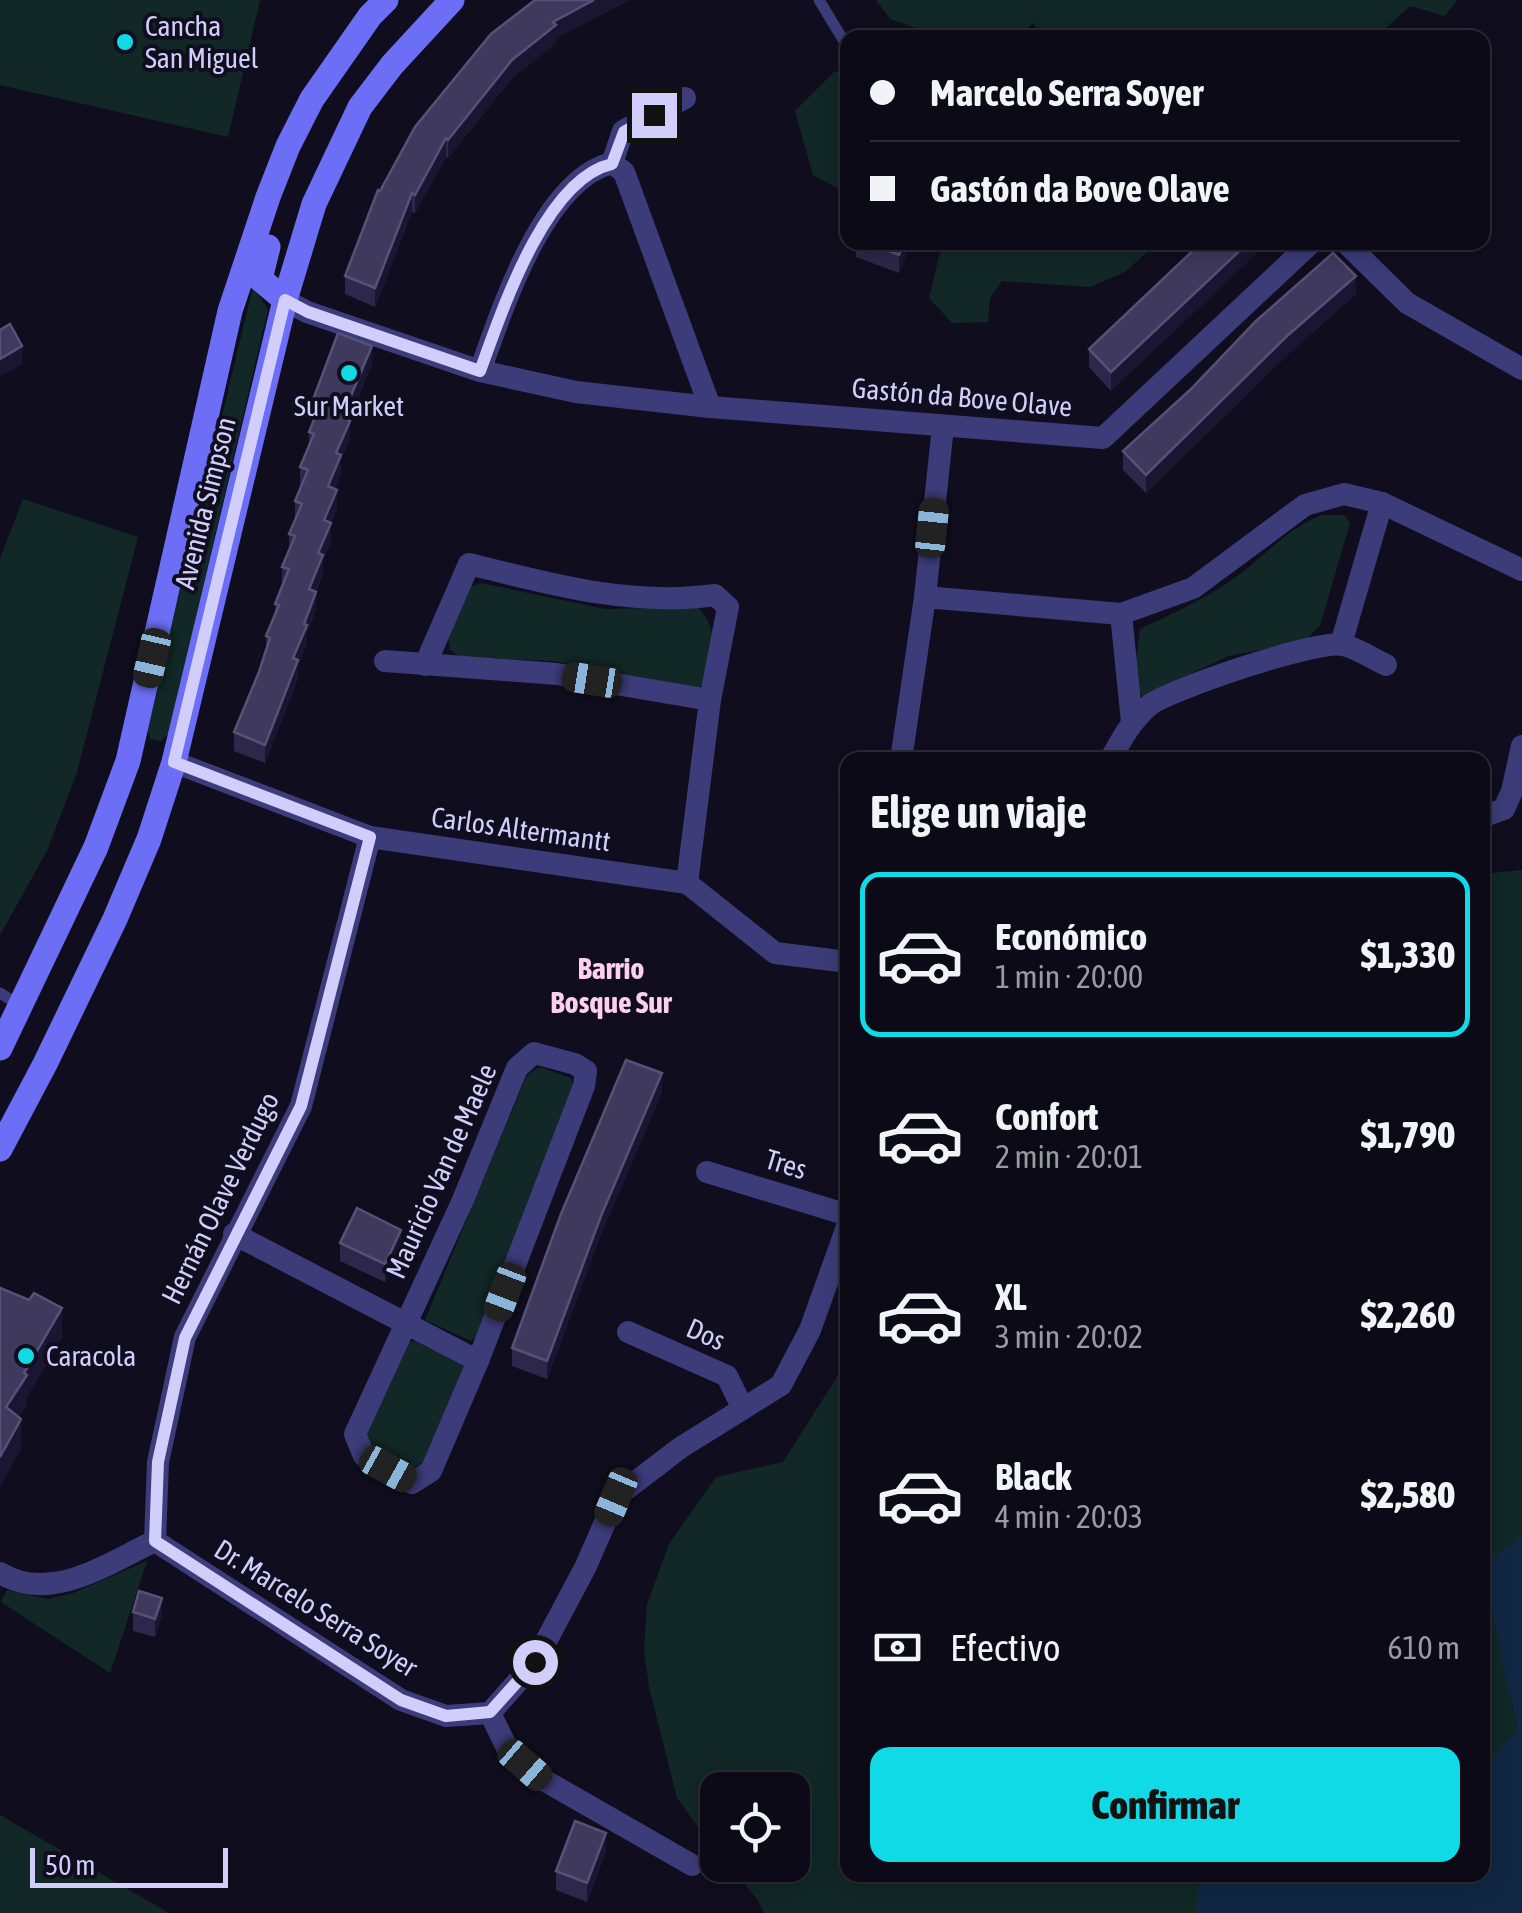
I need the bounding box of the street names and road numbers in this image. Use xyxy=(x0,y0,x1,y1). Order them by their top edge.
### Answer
street label: Gastón da Bove Olave xyxy=(851,371,1073,423)
street label: Avenida Simpson xyxy=(168,414,242,592)
street label: Carlos Altermantt xyxy=(429,801,613,857)
street label: Mauricio Van de Maele xyxy=(379,1059,503,1283)
street label: Hernán Olave Verdugo xyxy=(155,1087,285,1309)
street label: Tres xyxy=(761,1143,811,1185)
street label: Dos xyxy=(682,1312,730,1356)
street label: Dr. Marcelo Serra Soyer xyxy=(209,1533,424,1684)

